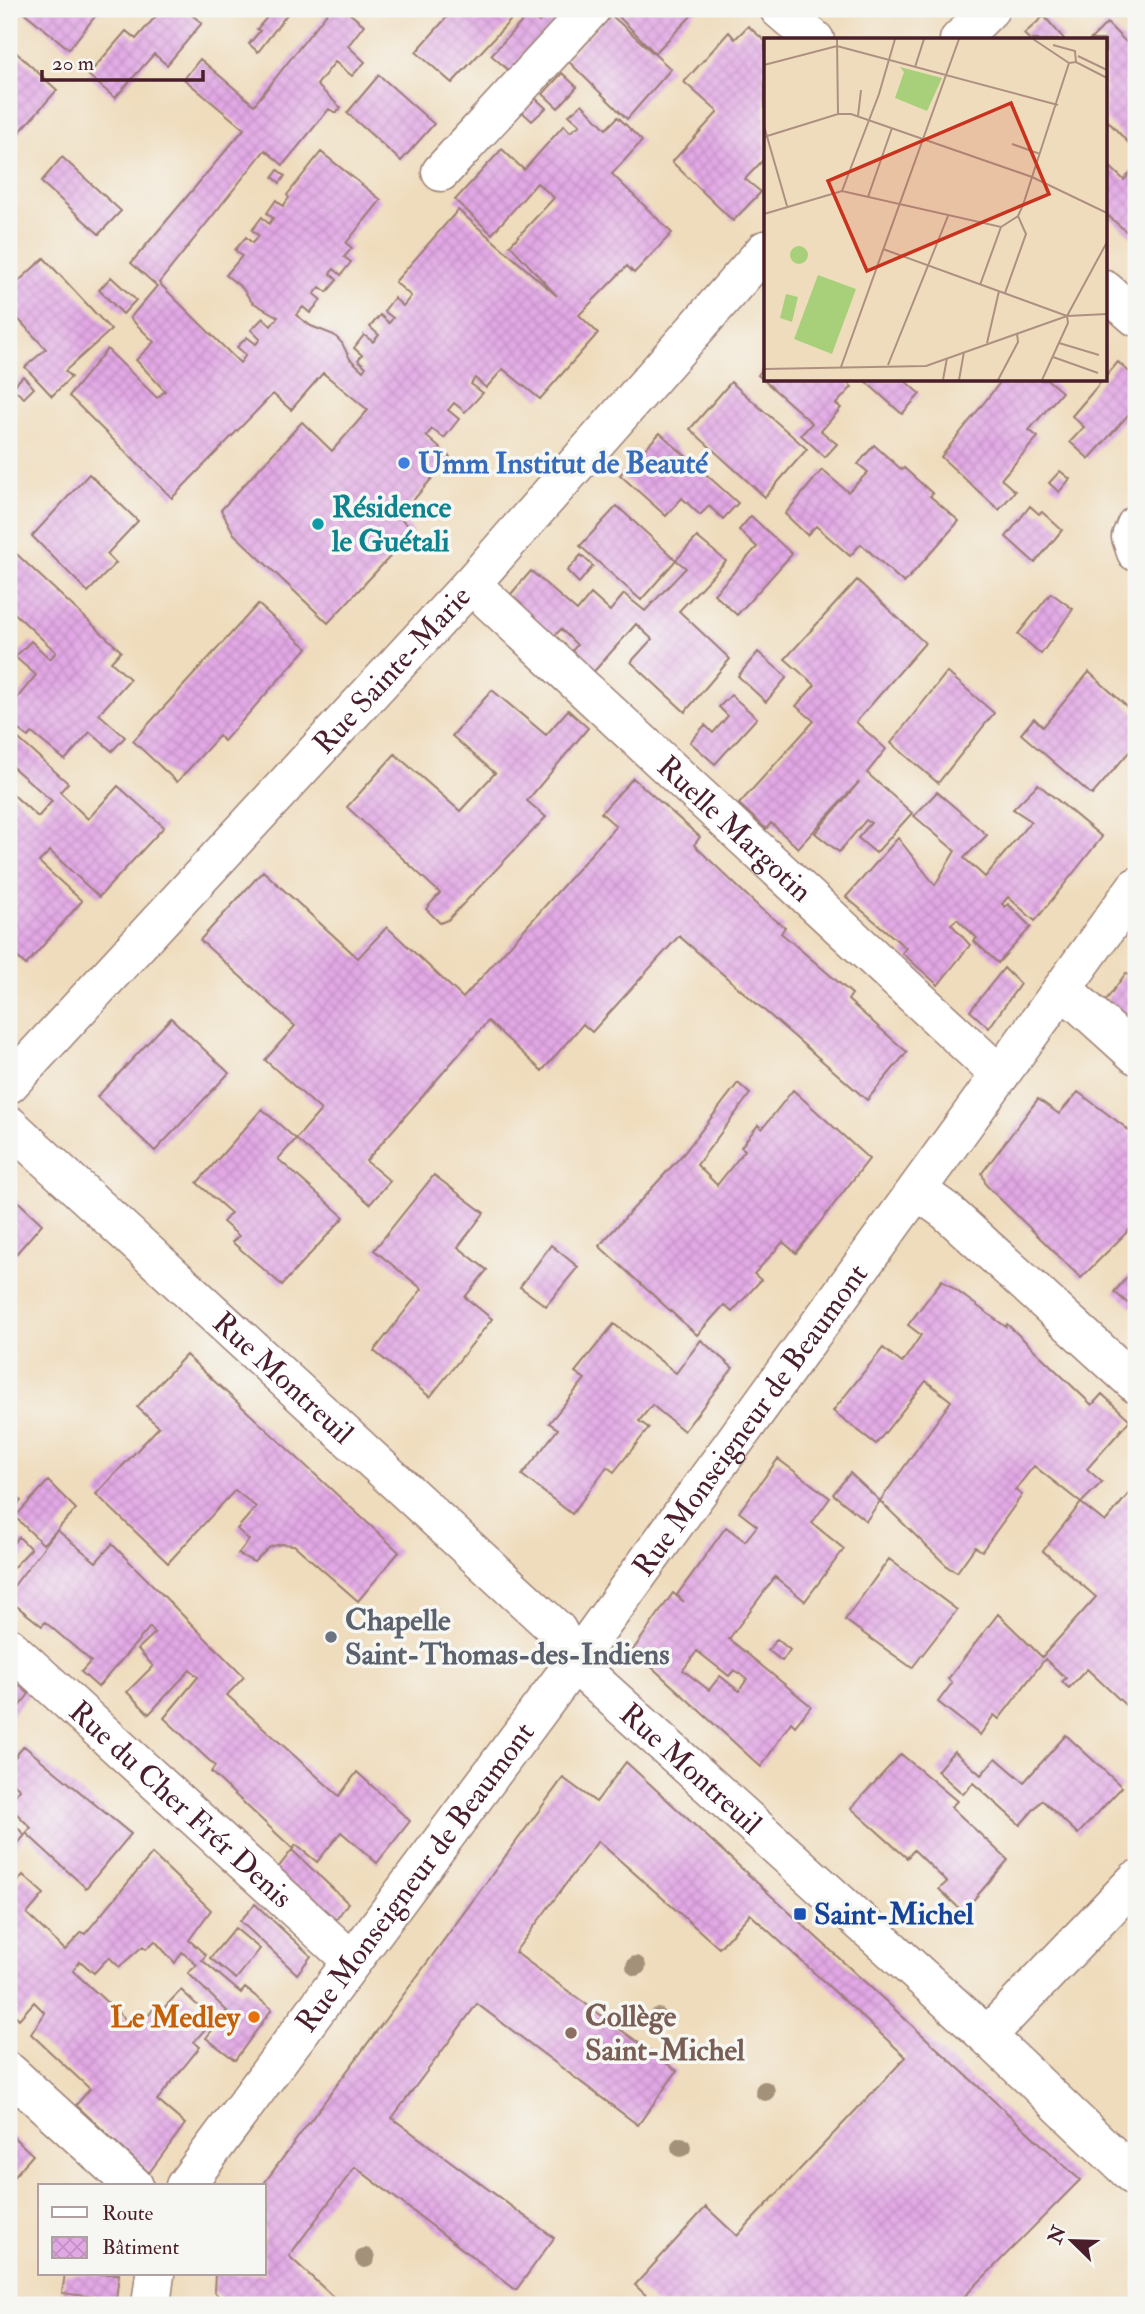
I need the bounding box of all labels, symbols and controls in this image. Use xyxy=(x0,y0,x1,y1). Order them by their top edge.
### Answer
scale bar xyxy=(42,38,203,82)
inset map xyxy=(764,38,1106,382)
text: 20 m xyxy=(52,50,94,77)
place label: Umm Institut de Beauté xyxy=(418,445,709,482)
marker: Umm Institut de Beauté xyxy=(396,455,412,471)
place label: Résidence le Guétali xyxy=(331,489,452,560)
marker: Résidence le Guétali xyxy=(310,516,326,532)
street label: Rue Sainte-Marie xyxy=(305,578,479,762)
street label: Ruelle Margotin xyxy=(650,748,820,910)
street label: Rue Monseigneur de Beaumont xyxy=(625,1256,876,1583)
street label: Rue Montreuil xyxy=(205,1304,362,1452)
place label: Chapelle Saint-Thomas-des-Indiens xyxy=(345,1602,669,1673)
marker: Chapelle Saint-Thomas-des-Indiens xyxy=(323,1629,339,1645)
street label: Rue du Cher Frér Denis xyxy=(61,1693,300,1916)
street label: Rue Montreuil xyxy=(612,1695,770,1842)
street label: Rue Monseigneur de Beaumont xyxy=(287,1715,542,2039)
place label: Saint-Michel xyxy=(814,1896,974,1933)
marker: Saint-Michel xyxy=(792,1906,808,1922)
place label: Collège Saint-Michel xyxy=(585,1998,745,2069)
place label: Le Medley xyxy=(110,1999,242,2036)
marker: Le Medley xyxy=(246,2009,262,2025)
marker: Collège Saint-Michel xyxy=(563,2025,579,2041)
legend xyxy=(38,2184,266,2276)
text: Route xyxy=(102,2200,154,2227)
north arrow xyxy=(1036,2206,1106,2276)
text: N xyxy=(1043,2221,1072,2248)
text: Bâtiment xyxy=(102,2234,179,2261)

